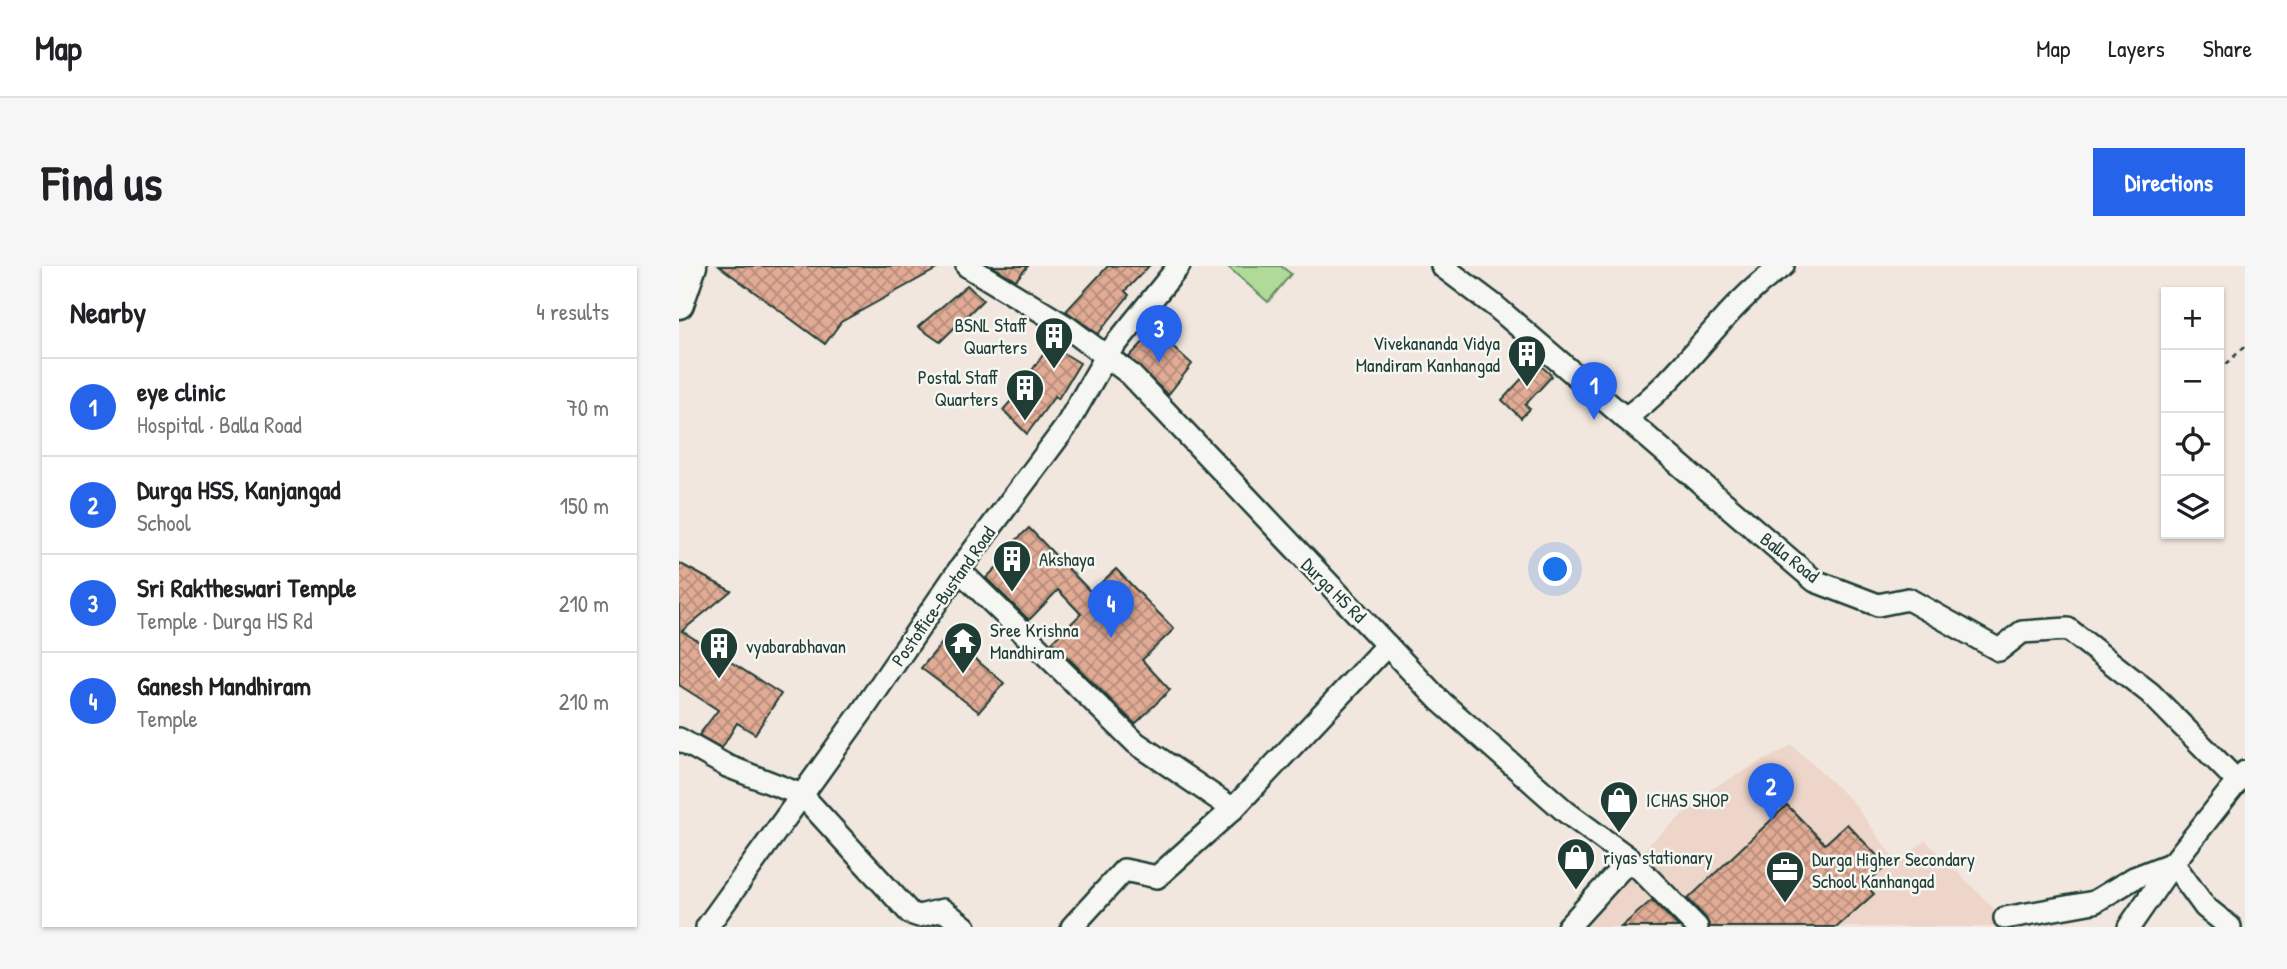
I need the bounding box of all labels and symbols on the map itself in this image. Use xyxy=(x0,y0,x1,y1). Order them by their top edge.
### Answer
pin: 3 xyxy=(1136,305,1182,363)
place label: BSNL Staff Quarters xyxy=(954,312,1027,360)
building icon: BSNL Staff Quarters xyxy=(1033,315,1075,370)
place label: Vivekananda Vidya Mandiram Kanhangad xyxy=(1356,330,1501,378)
building icon: Vivekananda Vidya Mandiram Kanhangad xyxy=(1506,333,1548,388)
pin: 1 xyxy=(1571,362,1617,420)
place label: Postal Staff Quarters xyxy=(918,364,998,412)
building icon: Postal Staff Quarters xyxy=(1004,367,1046,422)
street label: Postoffice-Bustand Road xyxy=(885,520,1001,671)
street label: Balla Road xyxy=(1755,526,1825,589)
building icon: Akshaya xyxy=(991,538,1033,593)
place label: Akshaya xyxy=(1039,546,1095,572)
street label: Durga HS Rd xyxy=(1296,552,1373,629)
your location xyxy=(1538,552,1572,586)
pin: 4 xyxy=(1088,580,1134,638)
place label: Sree Krishna Mandhiram xyxy=(990,617,1079,665)
temple icon: Sree Krishna Mandhiram xyxy=(942,620,984,675)
building icon: vyabarabhavan xyxy=(698,625,740,680)
place label: vyabarabhavan xyxy=(746,633,846,659)
pin: 2 xyxy=(1748,763,1794,821)
shop icon: ICHAS SHOP xyxy=(1598,779,1640,834)
place label: ICHAS SHOP xyxy=(1646,787,1729,813)
shop icon: riyas stationary xyxy=(1555,836,1597,891)
place label: riyas stationary xyxy=(1603,844,1713,870)
place label: Durga Higher Secondary School Kanhangad xyxy=(1812,846,1975,894)
office icon: Durga Higher Secondary School Kanhangad xyxy=(1764,849,1806,904)

